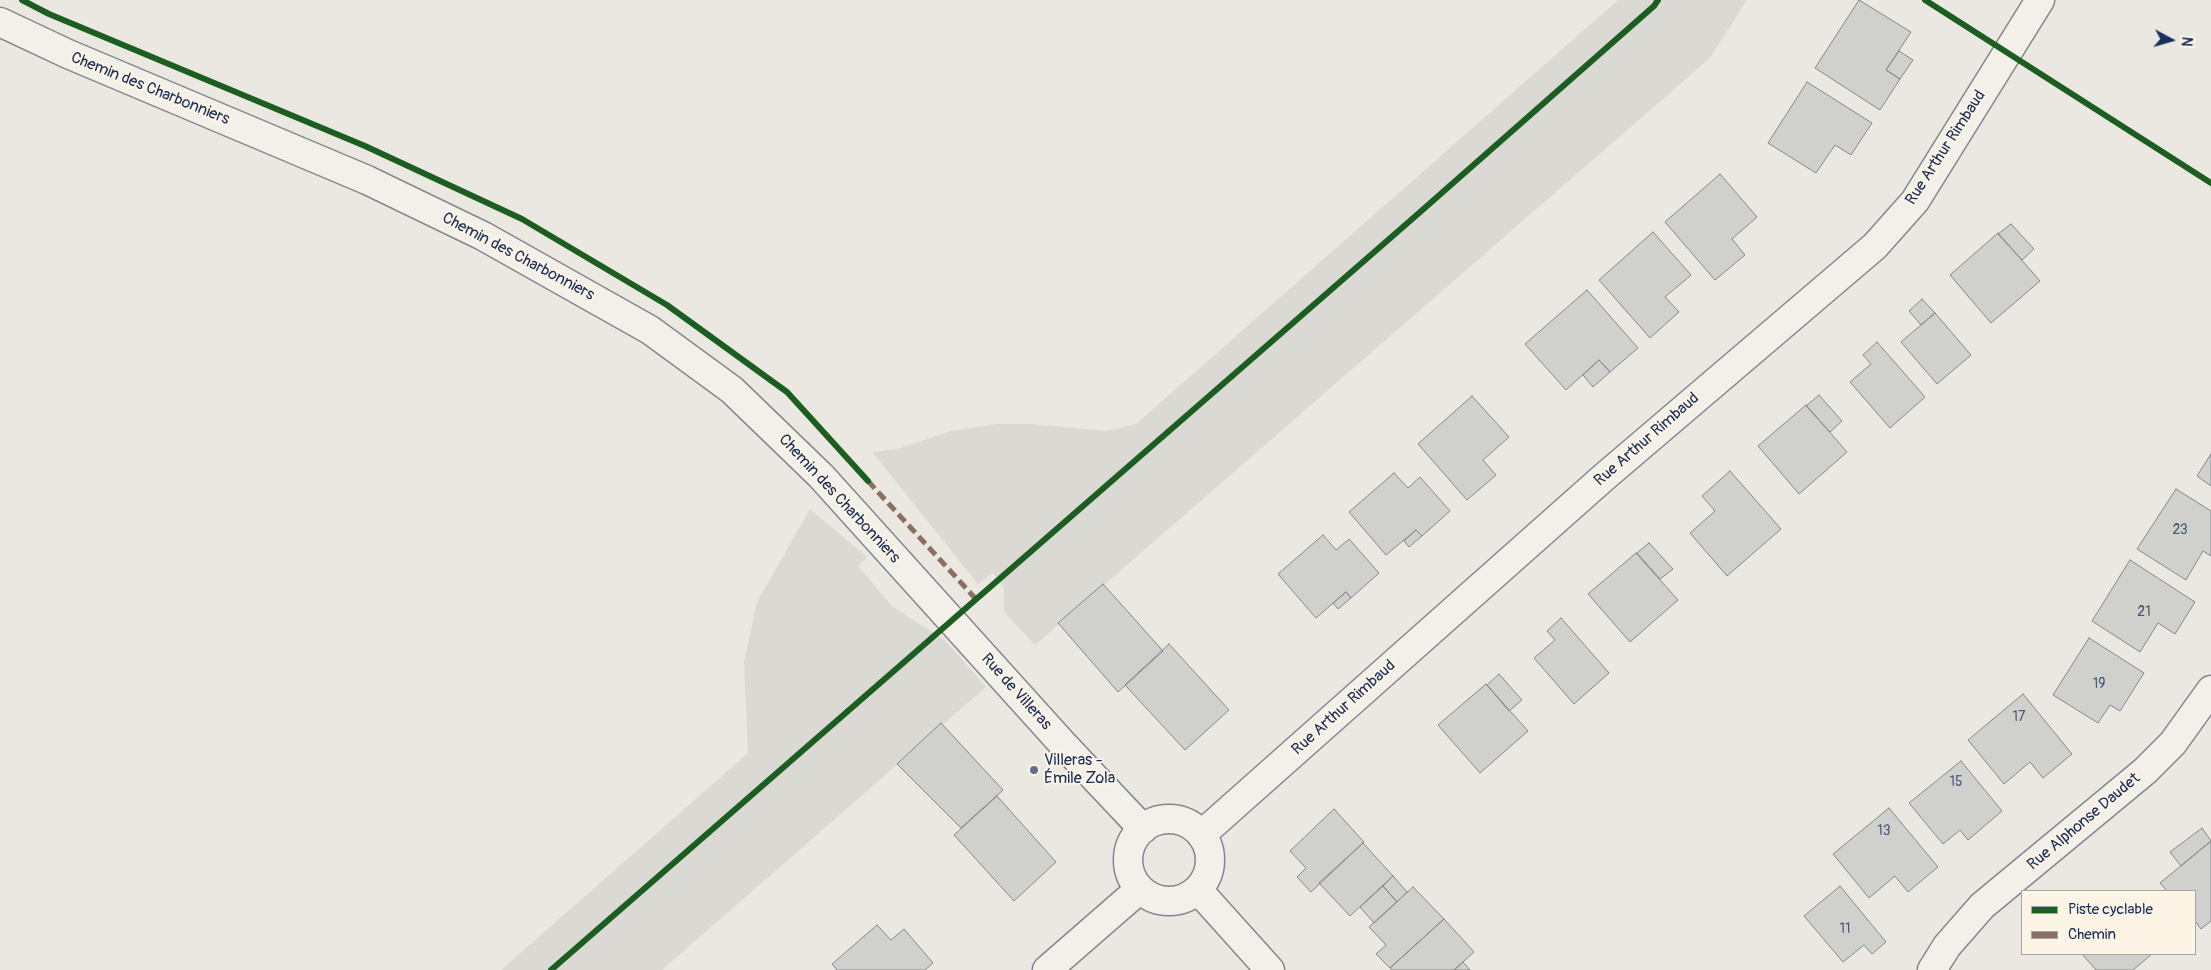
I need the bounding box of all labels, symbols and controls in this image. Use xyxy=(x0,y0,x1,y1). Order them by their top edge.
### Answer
north arrow xyxy=(2146,15,2196,65)
text: N xyxy=(2177,36,2195,47)
street label: Chemin des Charbonniers xyxy=(68,48,232,130)
street label: Rue Arthur Rimbaud xyxy=(1902,87,1990,209)
street label: Chemin des Charbonniers xyxy=(439,209,597,305)
street label: Rue Arthur Rimbaud xyxy=(1591,389,1703,491)
street label: Chemin des Charbonniers xyxy=(774,430,904,568)
house number: 23 xyxy=(2172,522,2188,538)
house number: 21 xyxy=(2137,604,2151,620)
street label: Rue de Villeras xyxy=(977,650,1055,734)
street label: Rue Arthur Rimbaud xyxy=(1288,656,1400,760)
house number: 19 xyxy=(2093,676,2105,692)
house number: 17 xyxy=(2013,709,2025,725)
place label: Villeras - Émile Zola xyxy=(1044,751,1115,789)
marker: Villeras - Émile Zola xyxy=(1028,764,1040,776)
street label: Rue Alphonse Daudet xyxy=(2024,769,2144,875)
house number: 15 xyxy=(1949,774,1963,790)
house number: 13 xyxy=(1877,823,1891,839)
legend xyxy=(2021,890,2196,955)
text: Piste cyclable xyxy=(2068,900,2153,919)
house number: 11 xyxy=(1840,921,1850,937)
text: Chemin xyxy=(2068,925,2116,944)

